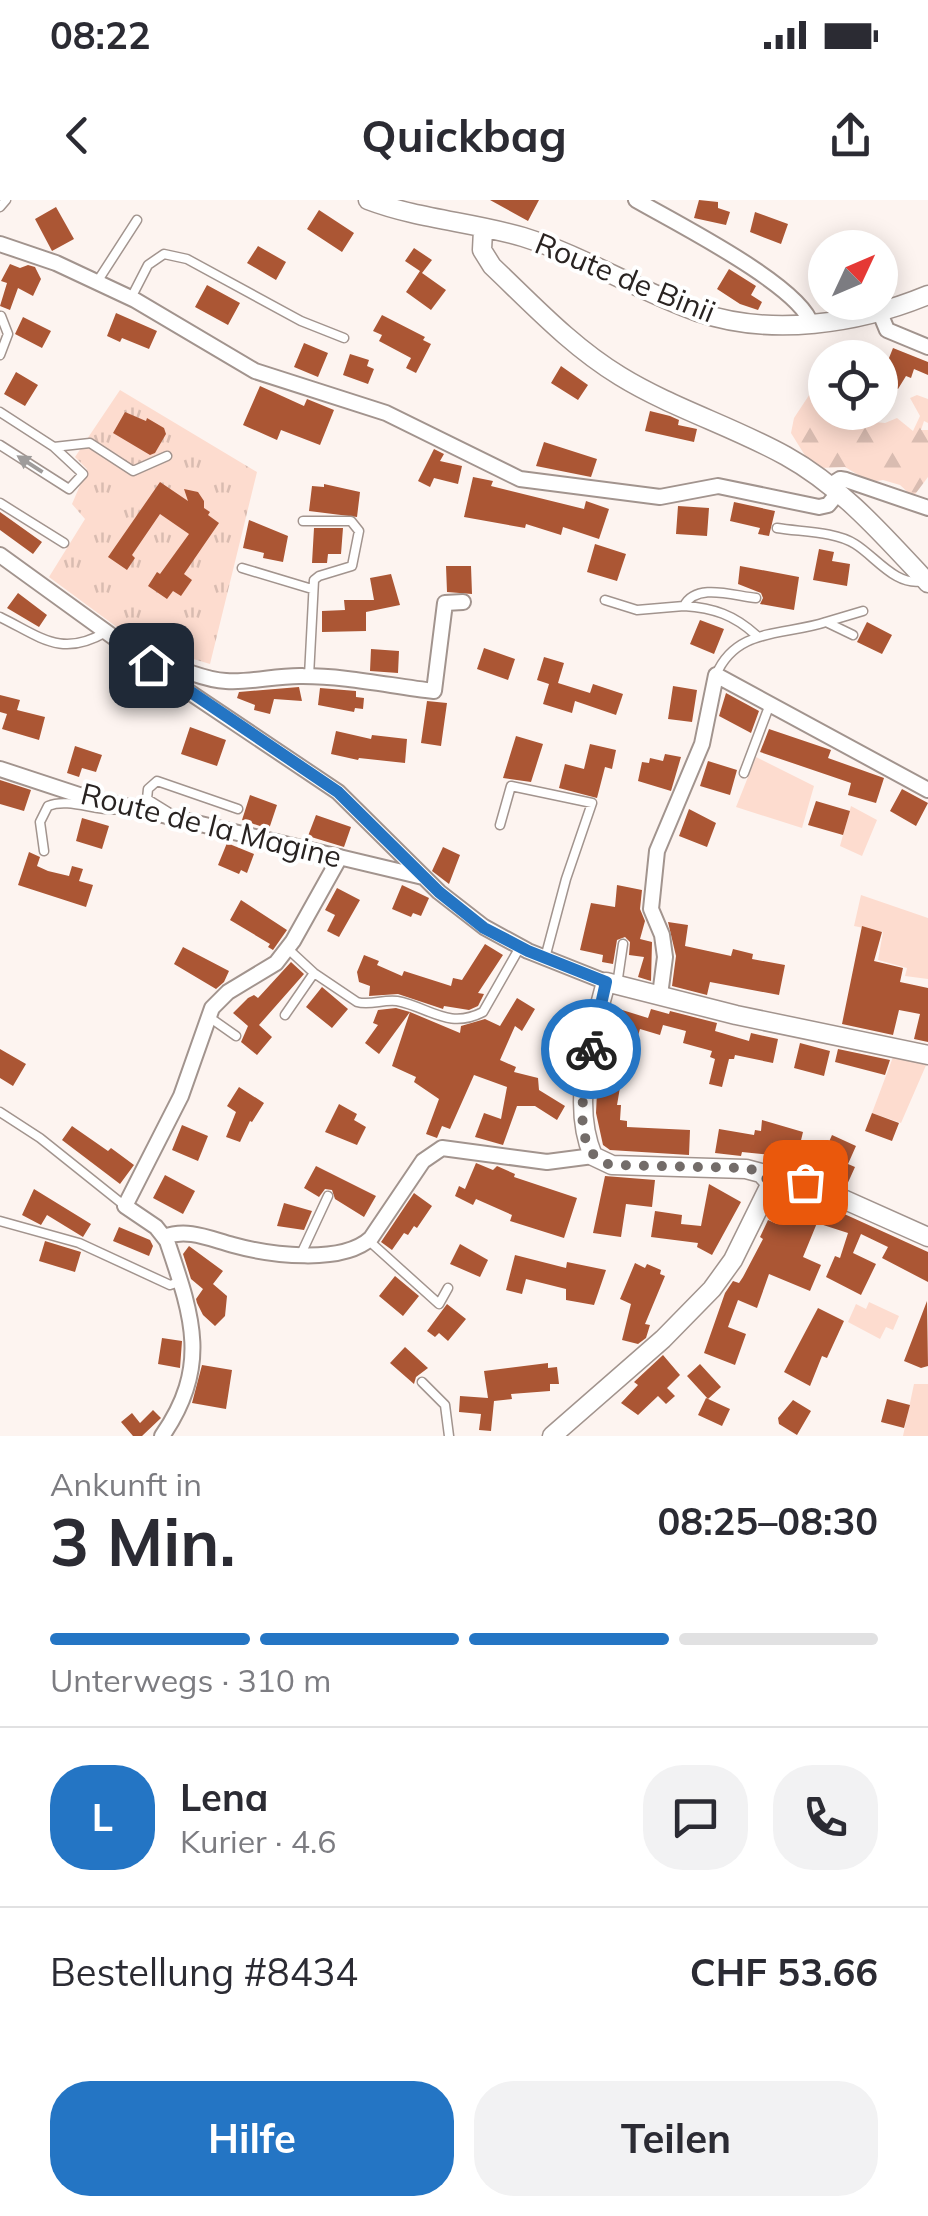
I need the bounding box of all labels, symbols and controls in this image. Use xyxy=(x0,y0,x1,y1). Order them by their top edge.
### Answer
text: 08:22 xyxy=(50,11,151,59)
text: Quickbag xyxy=(361,107,567,163)
icon: back xyxy=(50,108,105,163)
icon: share xyxy=(823,108,878,163)
street label: Route de Binii xyxy=(530,224,721,330)
north arrow xyxy=(808,230,898,320)
map controls xyxy=(808,230,898,430)
button: locate xyxy=(808,340,898,430)
one-way arrow xyxy=(16,456,44,474)
pin xyxy=(109,623,194,708)
icon: home xyxy=(124,638,179,693)
street label: Route de la Magine xyxy=(77,774,346,876)
courier xyxy=(541,999,641,1099)
icon: bike xyxy=(564,1022,619,1077)
pin xyxy=(763,1140,848,1225)
icon: bag xyxy=(778,1155,833,1210)
text: Ankunft in xyxy=(50,1464,202,1504)
text: 08:25–08:30 xyxy=(658,1497,878,1545)
text: 3 Min. xyxy=(50,1501,236,1582)
text: Unterwegs · 310 m xyxy=(50,1660,331,1700)
button: chat xyxy=(643,1765,748,1870)
button: phone xyxy=(773,1765,878,1870)
text: Lena xyxy=(180,1773,268,1821)
text: L xyxy=(92,1793,113,1841)
text: Kurier · 4.6 xyxy=(180,1821,336,1861)
text: Bestellung #8434 xyxy=(50,1948,358,1996)
text: CHF 53.66 xyxy=(690,1948,878,1996)
button: Hilfe xyxy=(50,2081,454,2196)
button: Teilen xyxy=(474,2081,878,2196)

